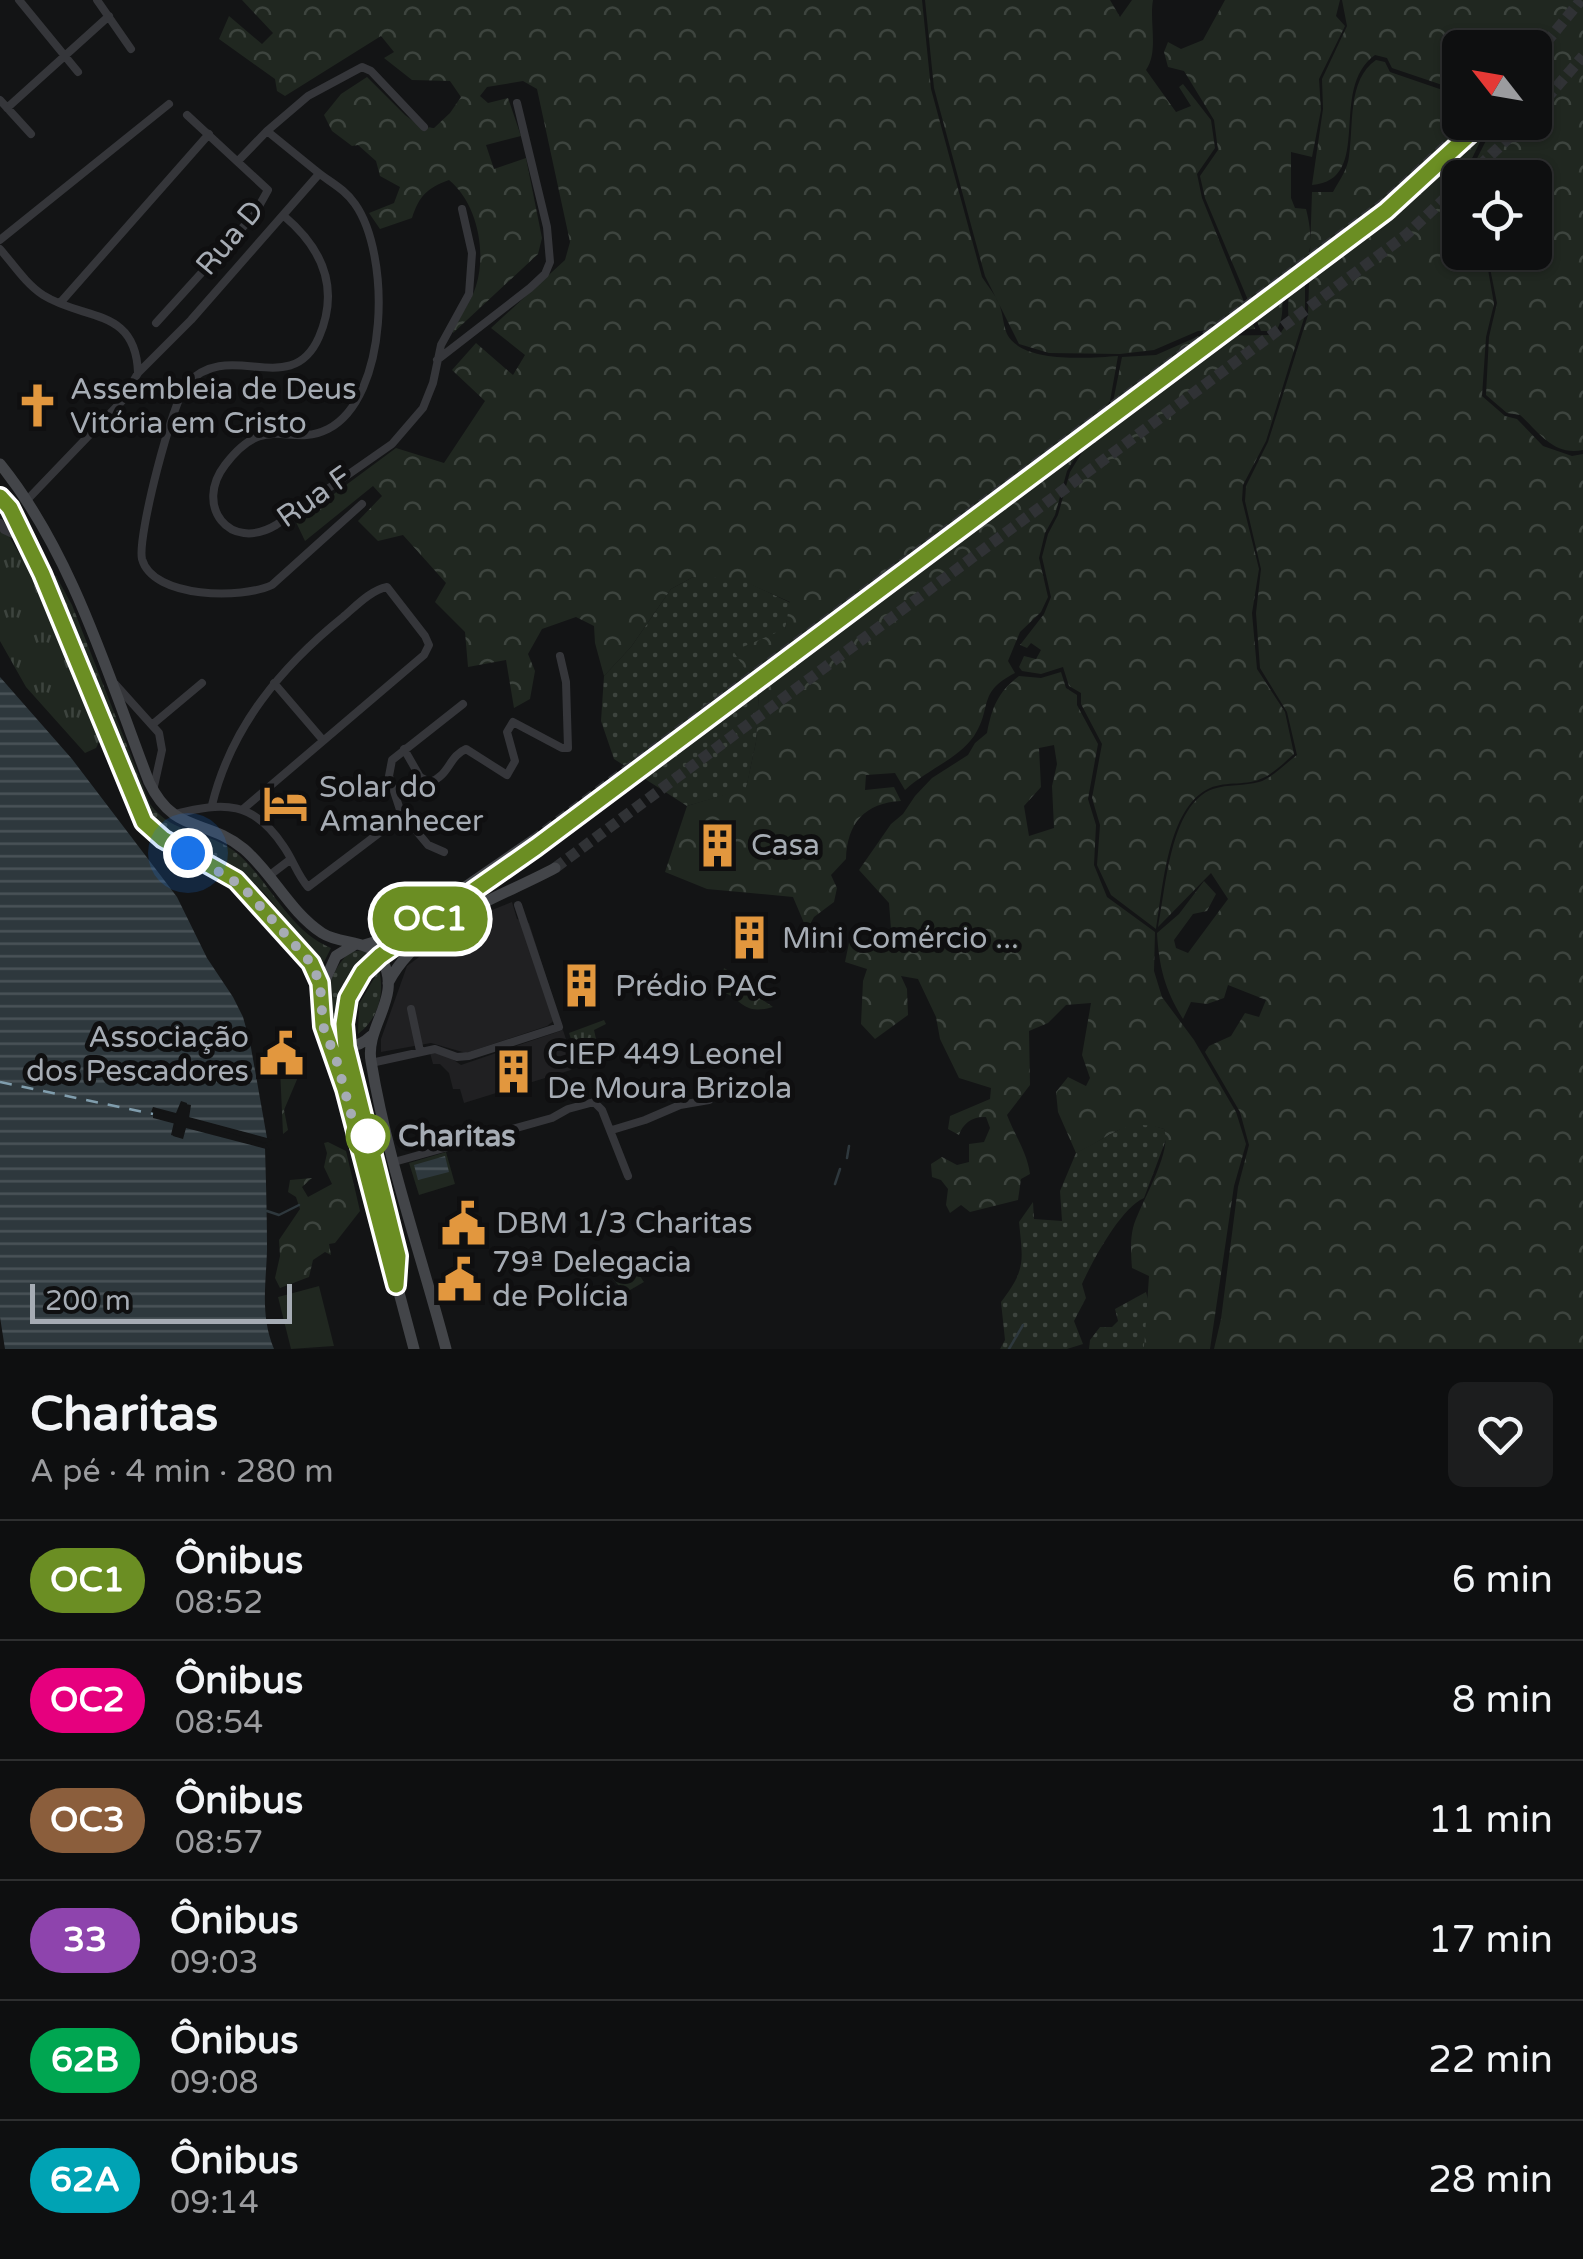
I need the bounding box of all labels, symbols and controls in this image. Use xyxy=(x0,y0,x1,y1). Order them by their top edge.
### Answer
north arrow xyxy=(1442,30,1552,140)
map controls xyxy=(1442,30,1552,270)
button: locate xyxy=(1442,160,1552,270)
street label: Rua D xyxy=(188,193,272,283)
place label: Assembleia de Deus Vitória em Cristo xyxy=(70,371,357,442)
church icon: Assembleia de Deus Vitória em Cristo xyxy=(13,382,61,430)
street label: Rua F xyxy=(270,458,358,536)
place label: Solar do Amanhecer xyxy=(319,769,484,840)
hotel icon: Solar do Amanhecer xyxy=(262,780,310,828)
building icon: Casa xyxy=(694,821,742,869)
place label: Casa xyxy=(751,827,820,864)
your location xyxy=(163,828,213,878)
line badge: OC1 xyxy=(372,886,488,952)
text: OC1 xyxy=(393,898,467,940)
building icon: Mini Comércio ... xyxy=(725,914,773,962)
place label: Mini Comércio ... xyxy=(782,920,1019,957)
building icon: Prédio PAC xyxy=(558,962,606,1010)
place label: Prédio PAC xyxy=(615,968,777,1005)
place label: Associação dos Pescadores xyxy=(26,1019,249,1090)
public building icon: Associação dos Pescadores xyxy=(258,1030,306,1078)
place label: CIEP 449 Leonel De Moura Brizola xyxy=(547,1036,792,1107)
building icon: CIEP 449 Leonel De Moura Brizola xyxy=(490,1047,538,1095)
marker: Charitas xyxy=(347,1115,389,1157)
place label: Charitas xyxy=(398,1118,516,1155)
public building icon: DBM 1/3 Charitas xyxy=(439,1199,487,1247)
place label: DBM 1/3 Charitas xyxy=(496,1205,753,1242)
place label: 79ª Delegacia de Polícia xyxy=(492,1244,692,1315)
public building icon: 79ª Delegacia de Polícia xyxy=(435,1255,483,1303)
scale bar xyxy=(30,1279,292,1324)
text: 200 m xyxy=(45,1284,131,1318)
button: heart xyxy=(1448,1382,1553,1487)
text: Charitas xyxy=(30,1386,218,1444)
text: A pé · 4 min · 280 m xyxy=(30,1453,334,1491)
text: Ônibus xyxy=(175,1538,303,1584)
text: 6 min xyxy=(1452,1557,1553,1603)
text: OC1 xyxy=(50,1559,125,1601)
text: 08:52 xyxy=(175,1584,263,1622)
text: Ônibus xyxy=(175,1658,303,1704)
text: 8 min xyxy=(1452,1677,1553,1723)
text: OC2 xyxy=(50,1679,125,1721)
text: 08:54 xyxy=(175,1704,263,1742)
text: Ônibus xyxy=(175,1778,303,1824)
text: 11 min xyxy=(1428,1797,1553,1843)
text: OC3 xyxy=(50,1799,125,1841)
text: 08:57 xyxy=(175,1824,263,1862)
text: Ônibus xyxy=(170,1898,298,1944)
text: 17 min xyxy=(1428,1917,1553,1963)
text: 33 xyxy=(63,1919,107,1961)
text: 09:03 xyxy=(170,1944,259,1982)
text: Ônibus xyxy=(170,2018,298,2064)
text: 22 min xyxy=(1428,2037,1553,2083)
text: 62B xyxy=(51,2039,119,2081)
text: 09:08 xyxy=(170,2064,259,2102)
text: Ônibus xyxy=(170,2138,299,2184)
text: 28 min xyxy=(1428,2157,1553,2203)
text: 62A xyxy=(50,2159,120,2201)
text: 09:14 xyxy=(170,2184,259,2222)

